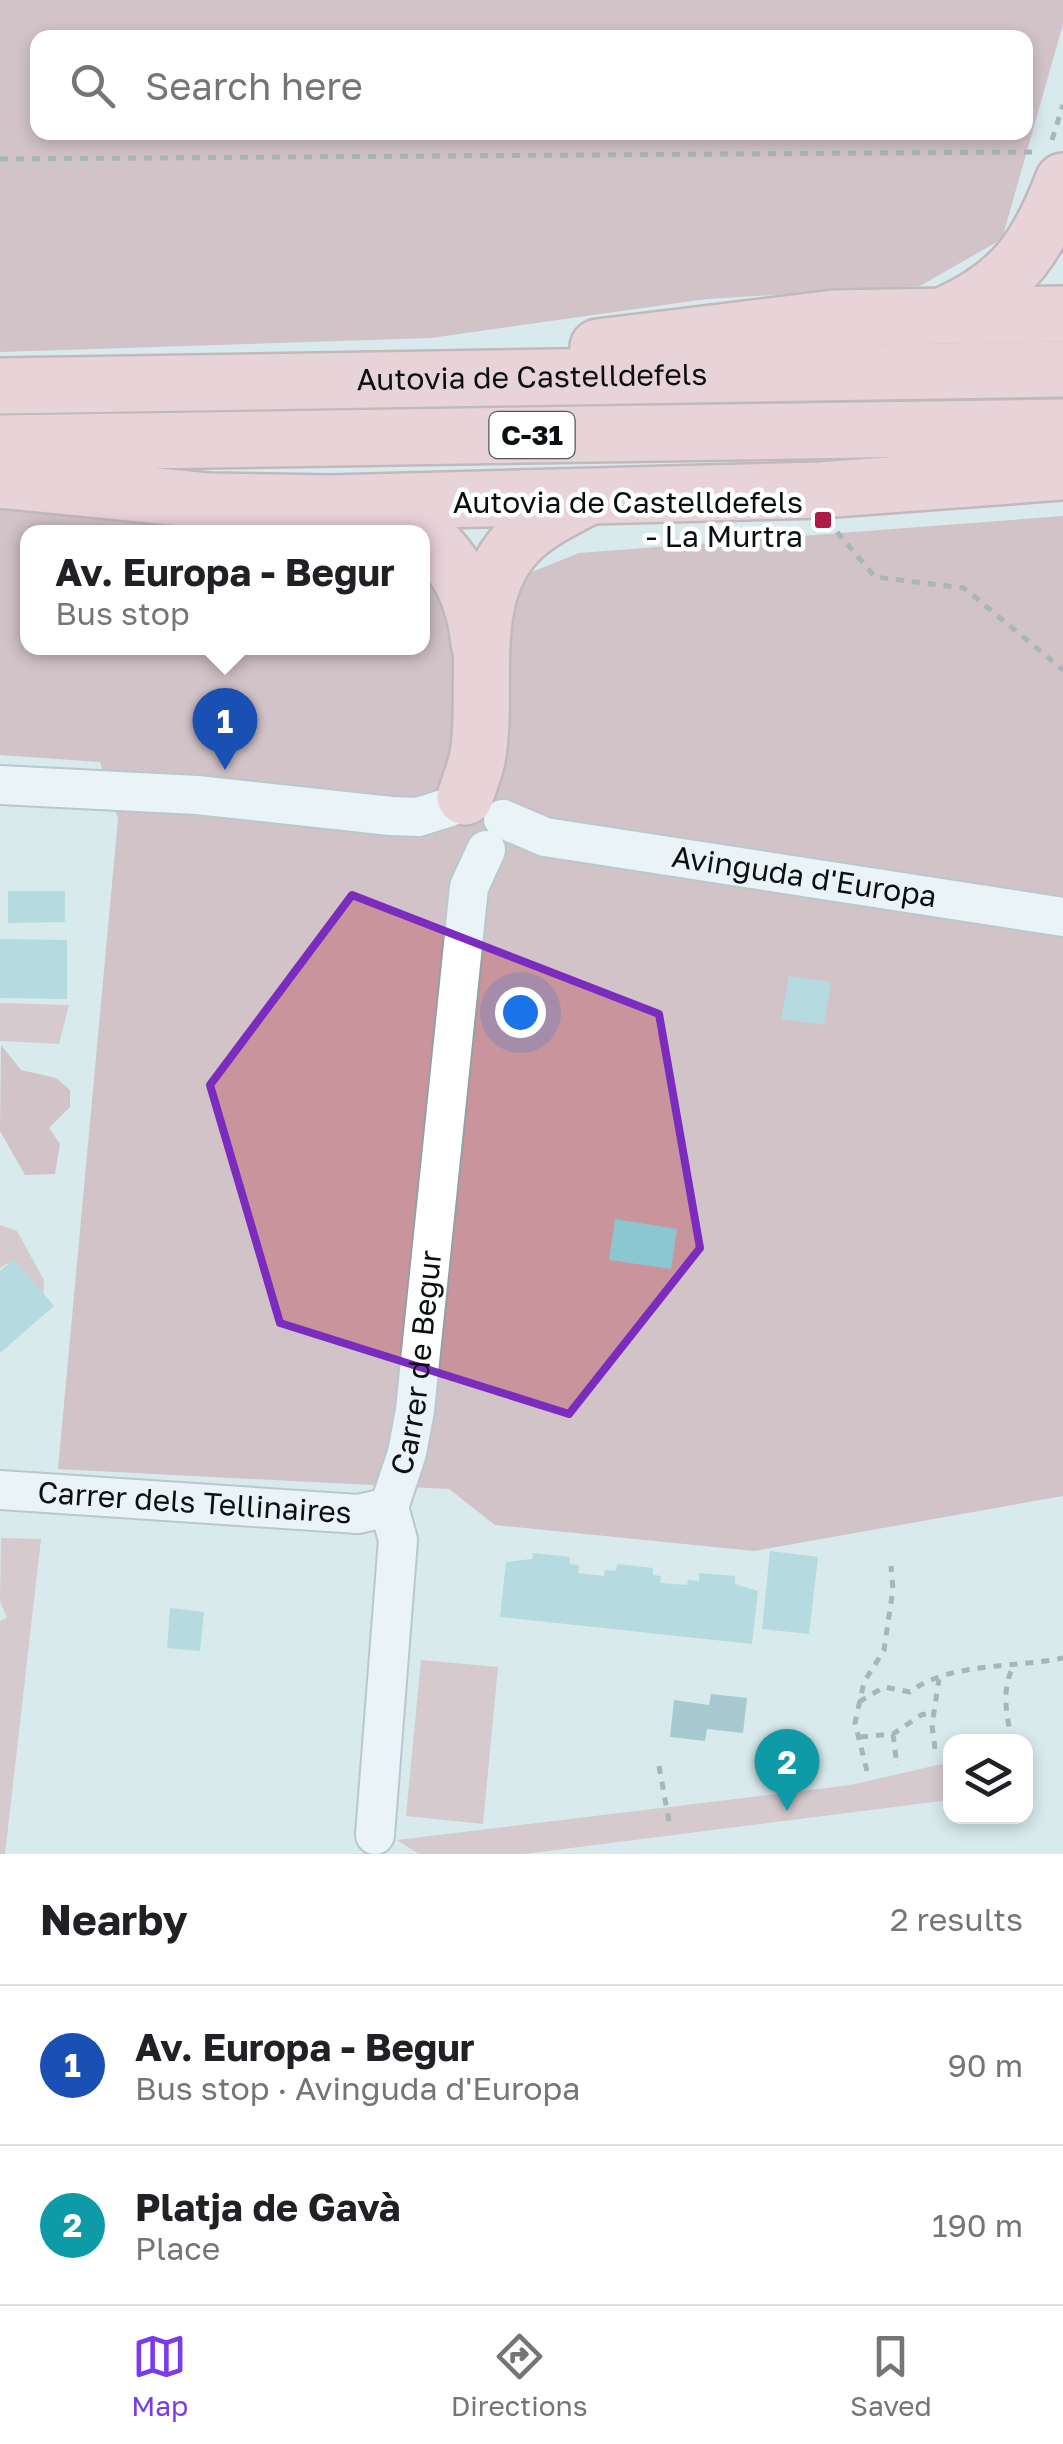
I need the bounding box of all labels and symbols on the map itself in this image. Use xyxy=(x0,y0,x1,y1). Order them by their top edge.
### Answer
street label: Autovia de Castelldefels xyxy=(356,356,707,397)
road number: C-31 xyxy=(490,412,574,458)
place label: Autovia de Castelldefels - La Murtra xyxy=(453,484,803,554)
marker: Autovia de Castelldefels - La Murtra xyxy=(812,509,834,531)
pin: 1 xyxy=(192,688,258,770)
street label: Avinguda d'Europa xyxy=(669,838,939,914)
your location xyxy=(495,987,546,1038)
street label: Carrer de Begur xyxy=(382,1248,448,1479)
street label: Carrer dels Tellinaires xyxy=(36,1474,353,1531)
pin: 2 xyxy=(754,1728,820,1811)

